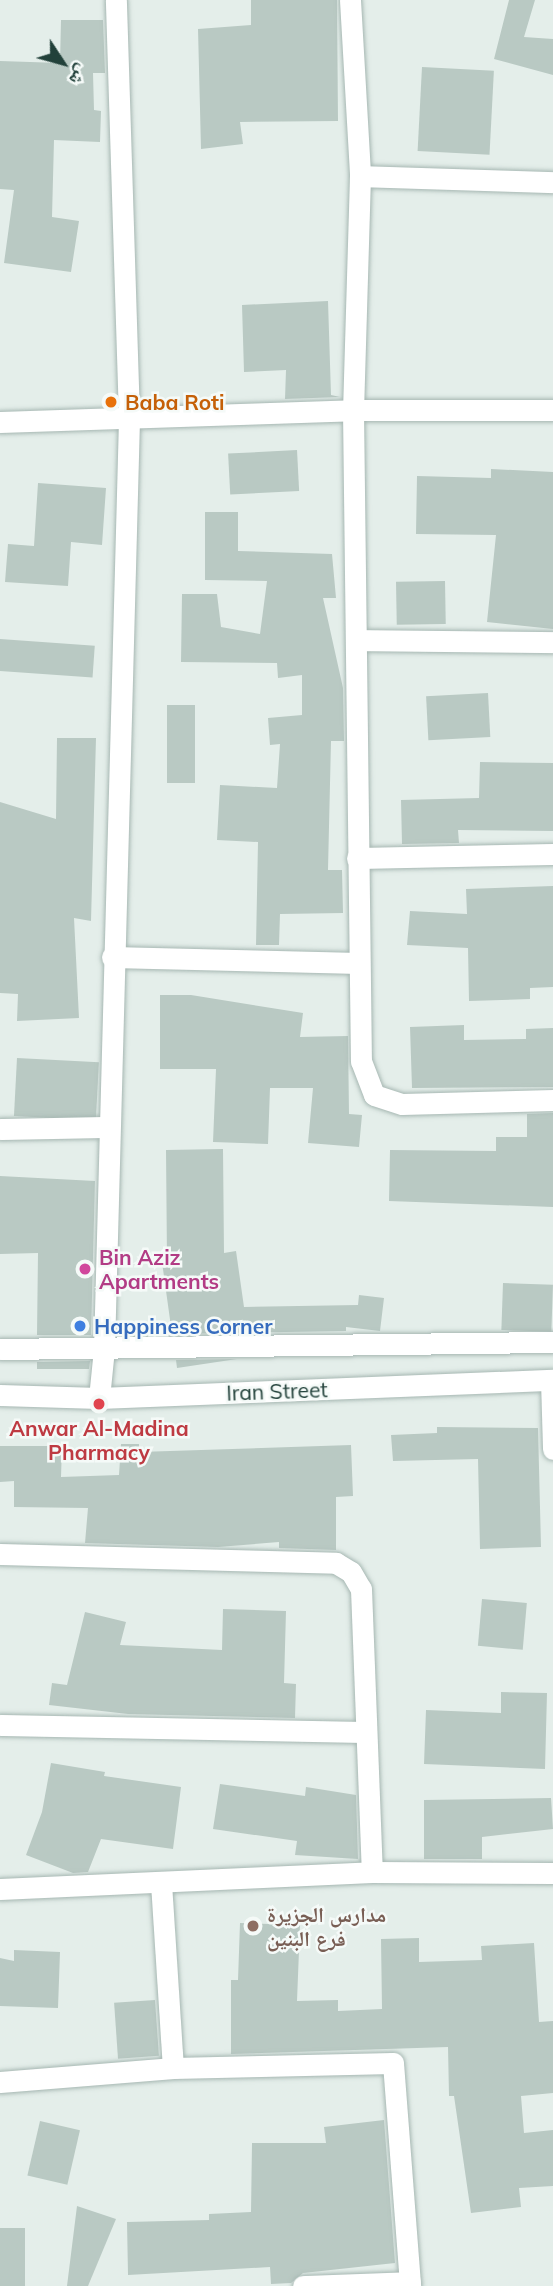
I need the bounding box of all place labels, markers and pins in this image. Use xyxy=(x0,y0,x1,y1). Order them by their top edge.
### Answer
place label: Baba Roti xyxy=(125,389,225,415)
marker: Baba Roti xyxy=(103,394,119,410)
place label: Bin Aziz Apartments xyxy=(99,1244,219,1294)
marker: Bin Aziz Apartments xyxy=(77,1261,93,1277)
place label: Happiness Corner xyxy=(94,1313,273,1339)
marker: Happiness Corner xyxy=(72,1318,88,1334)
marker: Anwar Al-Madina Pharmacy xyxy=(91,1396,107,1412)
place label: Anwar Al-Madina Pharmacy xyxy=(9,1415,189,1465)
place label: مدارس الجزيرة فرع البنين xyxy=(267,1901,386,1951)
marker: مدارس الجزيرة فرع البنين xyxy=(245,1918,261,1934)

